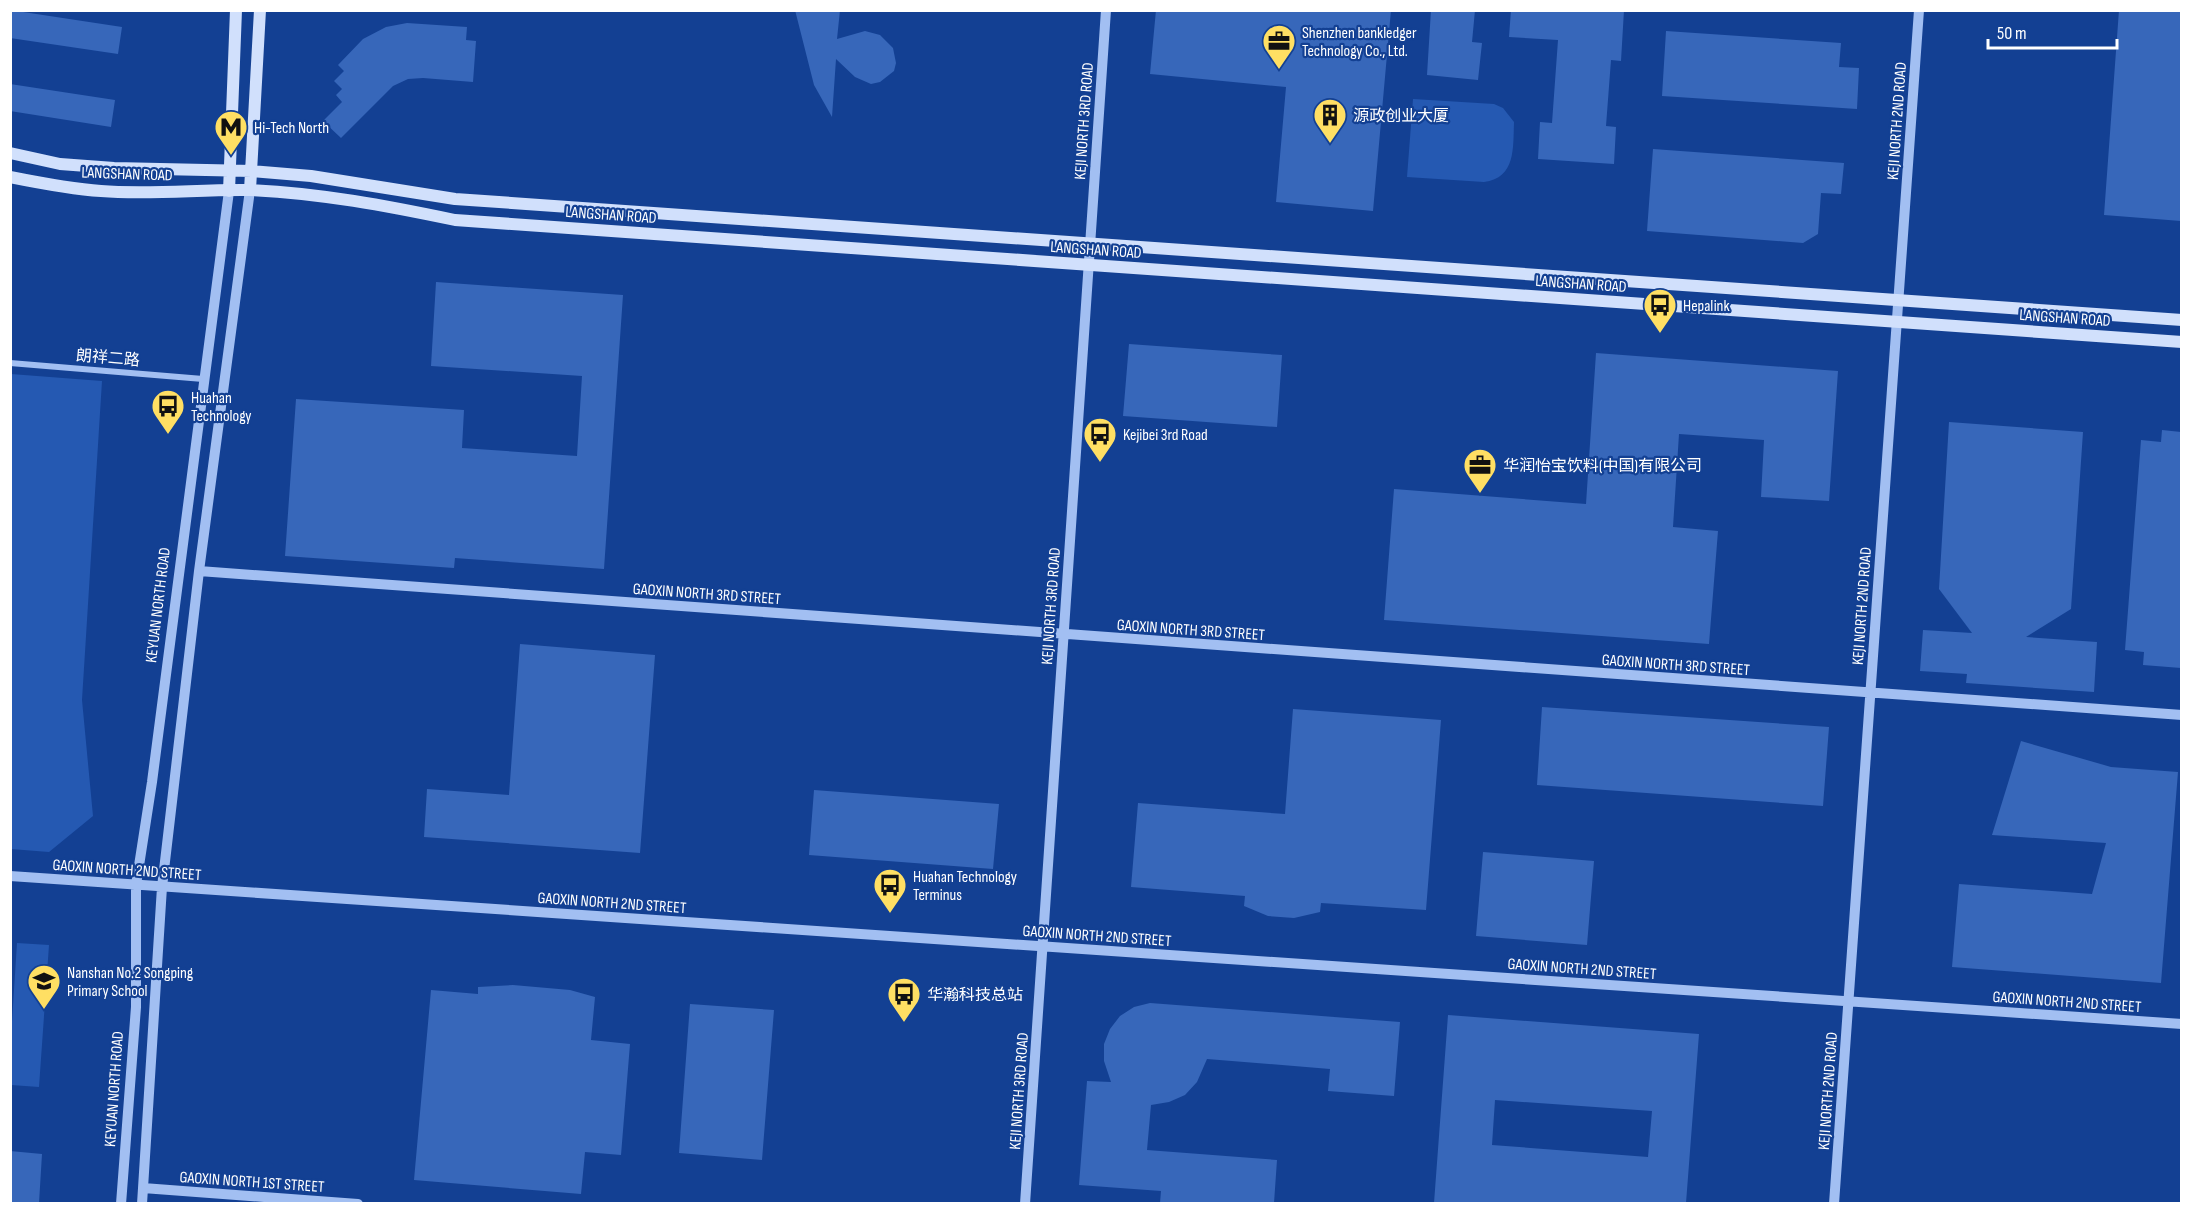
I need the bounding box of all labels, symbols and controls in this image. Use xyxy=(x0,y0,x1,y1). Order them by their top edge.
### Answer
scale bar xyxy=(1988,12,2117,50)
office icon: Shenzhen bankledger Technology Co., Ltd. xyxy=(1261,23,1297,70)
text: 50 m xyxy=(1997,23,2027,44)
place label: Shenzhen bankledger Technology Co., Ltd. xyxy=(1302,24,1417,61)
street label: KEJI NORTH 2ND ROAD xyxy=(1884,61,1911,181)
street label: KEJI NORTH 3RD ROAD xyxy=(1071,62,1098,180)
building icon: 源政创业大厦 xyxy=(1312,97,1348,144)
place label: 源政创业大厦 xyxy=(1353,107,1449,126)
metro station icon: Hi-Tech North xyxy=(213,109,249,156)
place label: Hi-Tech North xyxy=(254,119,329,138)
street label: LANGSHAN ROAD xyxy=(81,163,173,186)
street label: LANGSHAN ROAD xyxy=(565,203,657,228)
street label: LANGSHAN ROAD xyxy=(1050,238,1142,263)
street label: LANGSHAN ROAD xyxy=(1535,272,1627,297)
bus stop icon: Hepalink xyxy=(1642,287,1678,334)
place label: Hepalink xyxy=(1683,297,1730,316)
street label: LANGSHAN ROAD xyxy=(2019,306,2111,331)
street label: 朗祥二路 xyxy=(75,346,141,371)
bus stop icon: Huahan Technology xyxy=(150,388,186,435)
place label: Huahan Technology xyxy=(191,389,251,426)
bus stop icon: Kejibei 3rd Road xyxy=(1082,416,1118,463)
place label: Kejibei 3rd Road xyxy=(1123,426,1208,445)
office icon: 华润怡宝饮料(中国)有限公司 xyxy=(1462,447,1498,494)
place label: 华润怡宝饮料(中国)有限公司 xyxy=(1503,457,1702,476)
street label: KEYUAN NORTH ROAD xyxy=(142,546,175,664)
street label: KEJI NORTH 2ND ROAD xyxy=(1849,546,1876,666)
street label: KEJI NORTH 3RD ROAD xyxy=(1038,547,1065,665)
street label: GAOXIN NORTH 3RD STREET xyxy=(632,580,782,609)
street label: GAOXIN NORTH 3RD STREET xyxy=(1116,616,1266,645)
street label: GAOXIN NORTH 3RD STREET xyxy=(1601,651,1751,680)
street label: GAOXIN NORTH 2ND STREET xyxy=(52,856,202,885)
bus stop icon: Huahan Technology Terminus xyxy=(872,867,908,914)
place label: Huahan Technology Terminus xyxy=(913,868,1017,905)
street label: GAOXIN NORTH 2ND STREET xyxy=(537,889,687,918)
street label: GAOXIN NORTH 2ND STREET xyxy=(1022,922,1172,951)
street label: GAOXIN NORTH 2ND STREET xyxy=(1507,955,1657,984)
school or university icon: Nanshan No.2 Songping Primary School xyxy=(26,963,62,1010)
place label: Nanshan No.2 Songping Primary School xyxy=(67,964,193,1001)
bus stop icon: 华瀚科技总站 xyxy=(886,976,922,1023)
place label: 华瀚科技总站 xyxy=(927,986,1023,1005)
street label: GAOXIN NORTH 2ND STREET xyxy=(1992,988,2142,1017)
street label: KEYUAN NORTH ROAD xyxy=(101,1030,128,1148)
street label: KEJI NORTH 2ND ROAD xyxy=(1815,1031,1842,1151)
street label: KEJI NORTH 3RD ROAD xyxy=(1006,1032,1033,1150)
street label: GAOXIN NORTH 1ST STREET xyxy=(179,1168,325,1197)

